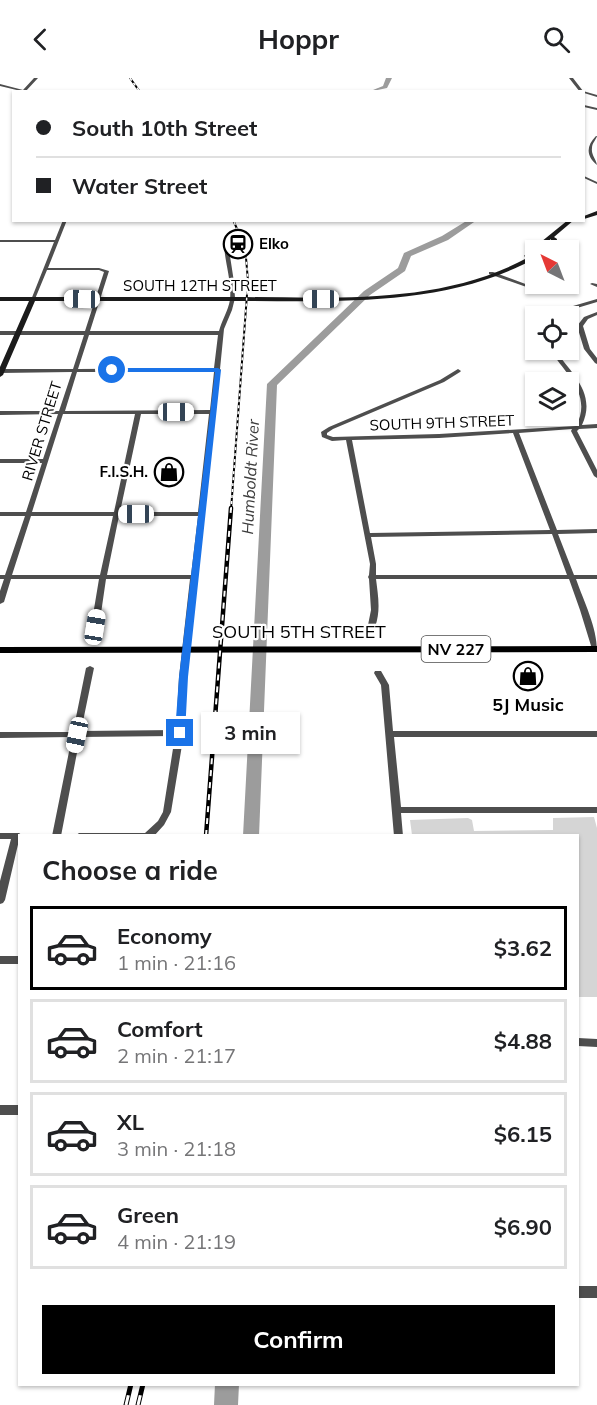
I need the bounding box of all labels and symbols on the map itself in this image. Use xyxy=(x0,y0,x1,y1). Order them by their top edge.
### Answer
station icon: Elko xyxy=(222,228,254,260)
place label: Elko xyxy=(259,234,289,253)
north arrow xyxy=(525,240,579,294)
street label: SOUTH 12TH STREET xyxy=(123,276,277,295)
car xyxy=(64,290,100,308)
car xyxy=(303,290,339,308)
route start xyxy=(98,356,125,383)
street label: RIVER STREET xyxy=(17,379,66,483)
car xyxy=(158,403,194,421)
street label: SOUTH 9TH STREET xyxy=(369,410,515,435)
water label: Humboldt River xyxy=(237,418,263,535)
shop icon: F.I.S.H. xyxy=(153,456,185,488)
place label: F.I.S.H. xyxy=(99,462,148,481)
car xyxy=(118,505,154,523)
car xyxy=(83,608,107,646)
street label: SOUTH 5TH STREET xyxy=(212,620,386,643)
road number: NV 227 xyxy=(422,636,490,662)
shop icon: 5J Music xyxy=(512,660,544,692)
place label: 5J Music xyxy=(492,693,564,716)
callout: 3 min xyxy=(201,712,300,754)
car xyxy=(64,716,90,754)
route end xyxy=(166,719,193,746)

